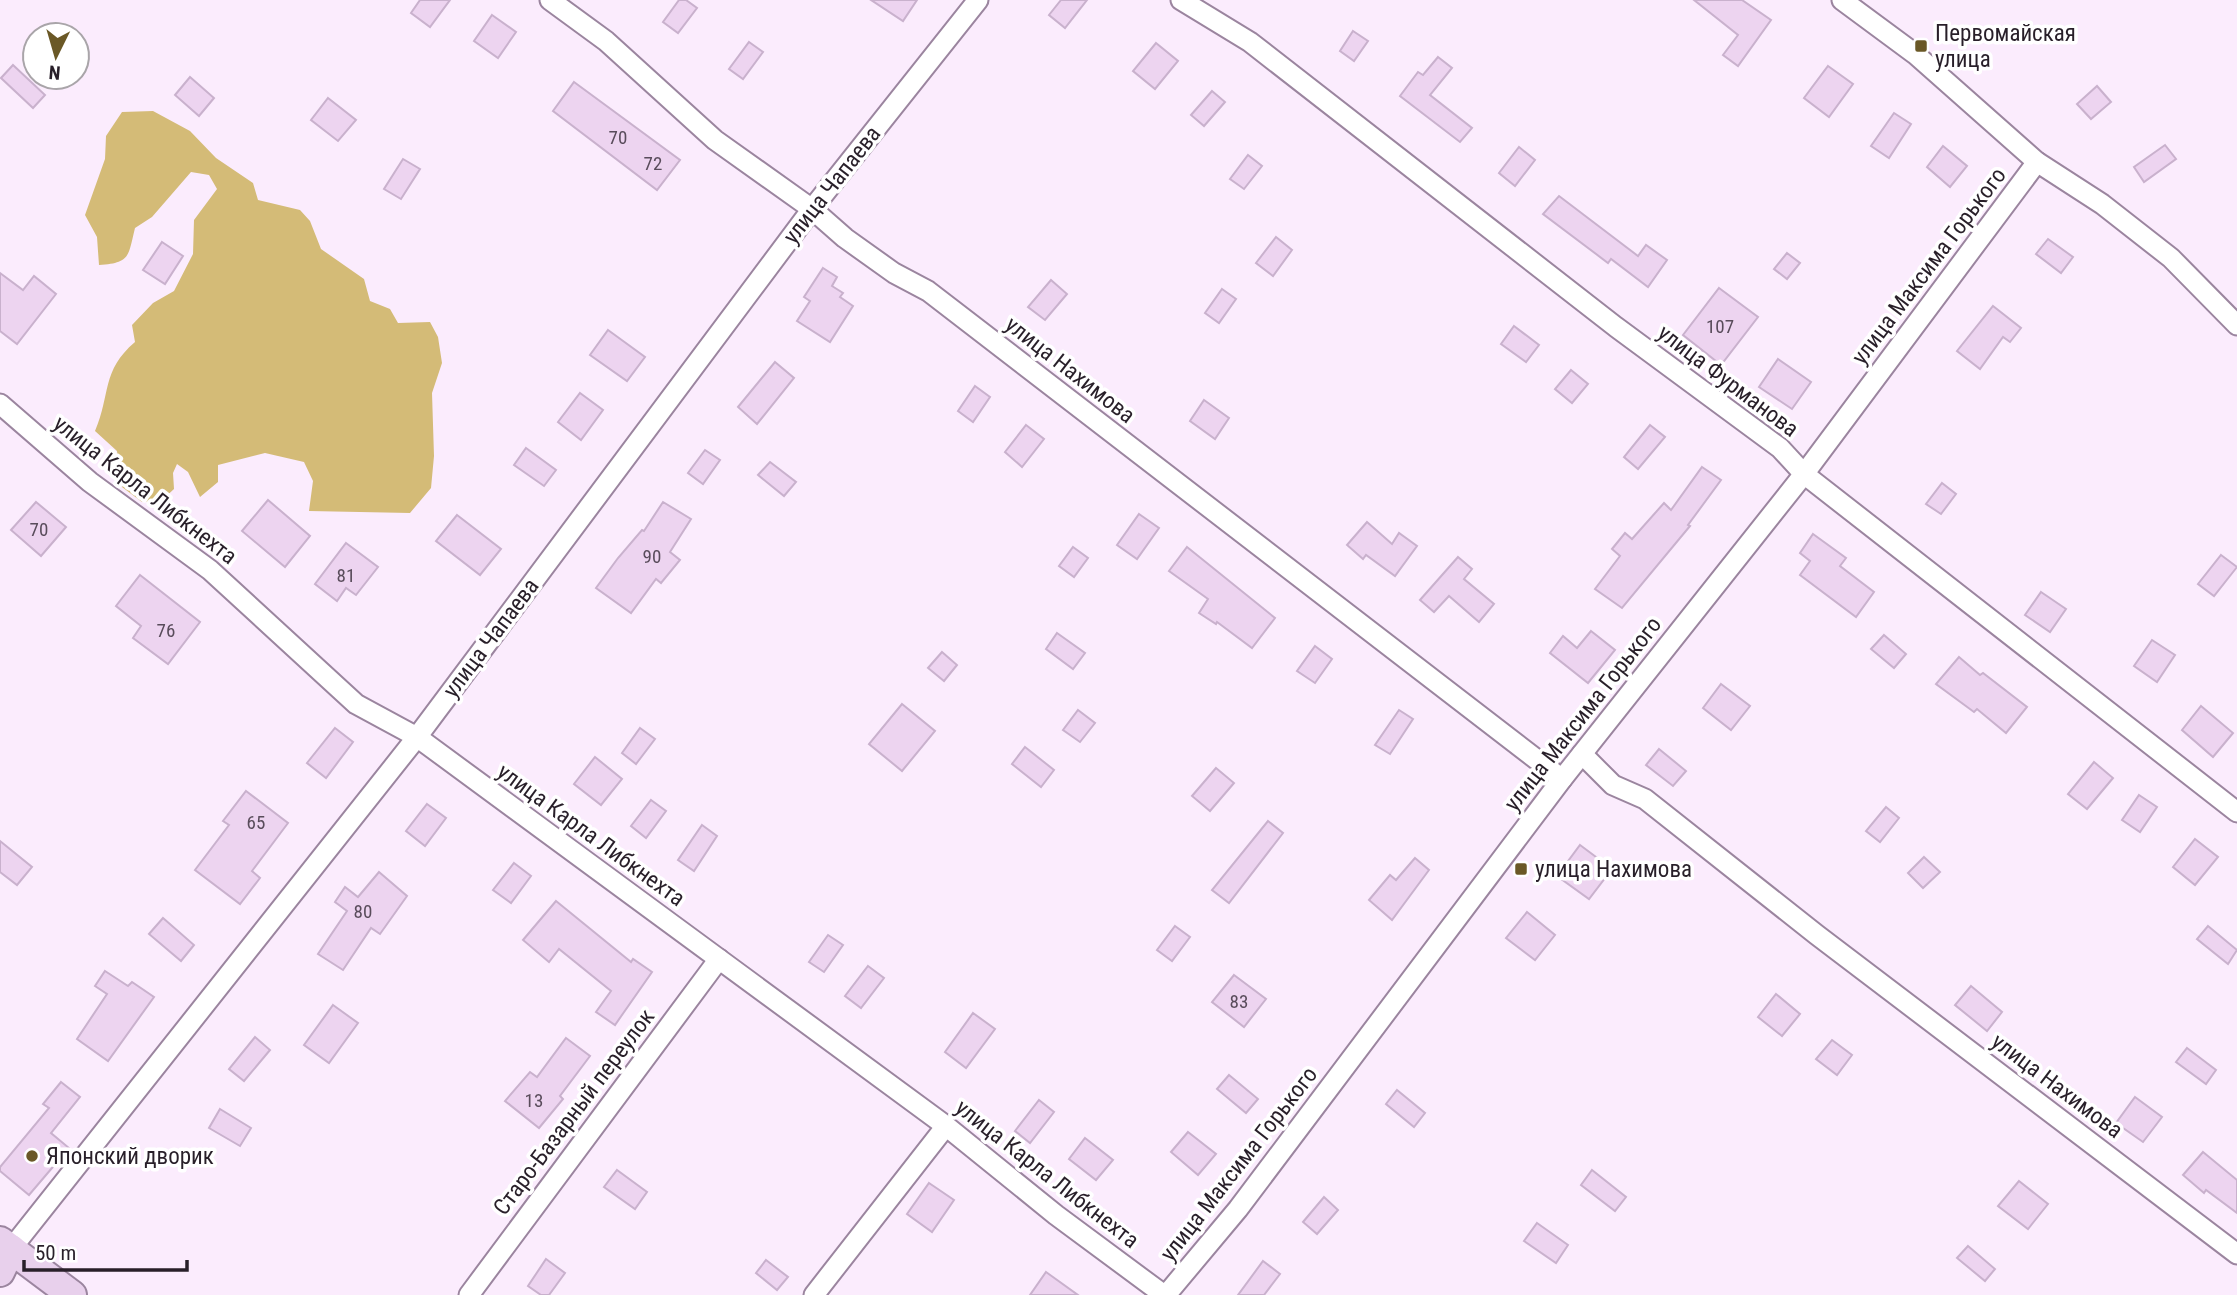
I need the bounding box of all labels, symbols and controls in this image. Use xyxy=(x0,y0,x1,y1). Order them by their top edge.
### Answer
place label: Первомайская улица xyxy=(1935,20,2076,73)
north arrow xyxy=(21,21,91,91)
marker: Первомайская улица xyxy=(1913,38,1929,54)
text: N xyxy=(48,60,61,84)
street label: улица Чапаева xyxy=(778,121,886,249)
house number: 70 xyxy=(609,126,627,149)
house number: 72 xyxy=(644,152,662,175)
street label: улица Максима Горького xyxy=(1846,162,2012,370)
street label: улица Нахимова xyxy=(1000,311,1140,429)
house number: 107 xyxy=(1706,315,1734,338)
street label: улица Фурманова xyxy=(1652,319,1804,443)
street label: улица Карла Либкнехта xyxy=(48,410,242,570)
house number: 70 xyxy=(30,518,48,541)
house number: 90 xyxy=(643,545,661,568)
house number: 81 xyxy=(337,564,355,587)
street label: улица Чапаева xyxy=(438,573,544,703)
street label: улица Максима Горького xyxy=(1499,612,1667,816)
house number: 76 xyxy=(157,619,175,642)
street label: улица Карла Либкнехта xyxy=(492,758,690,912)
house number: 65 xyxy=(247,811,265,834)
place label: улица Нахимова xyxy=(1535,856,1692,883)
marker: улица Нахимова xyxy=(1513,861,1529,877)
house number: 80 xyxy=(354,900,372,923)
house number: 83 xyxy=(1230,990,1248,1013)
street label: Старо-Базарный переулок xyxy=(488,1004,660,1220)
street label: улица Нахимова xyxy=(1986,1028,2128,1144)
street label: улица Максима Горького xyxy=(1155,1062,1323,1266)
house number: 13 xyxy=(525,1089,543,1112)
street label: улица Карла Либкнехта xyxy=(950,1094,1144,1254)
place label: Японский дворик xyxy=(46,1143,214,1170)
marker: Японский дворик xyxy=(24,1148,40,1164)
scale bar xyxy=(24,1228,187,1272)
text: 50 m xyxy=(35,1241,76,1265)

